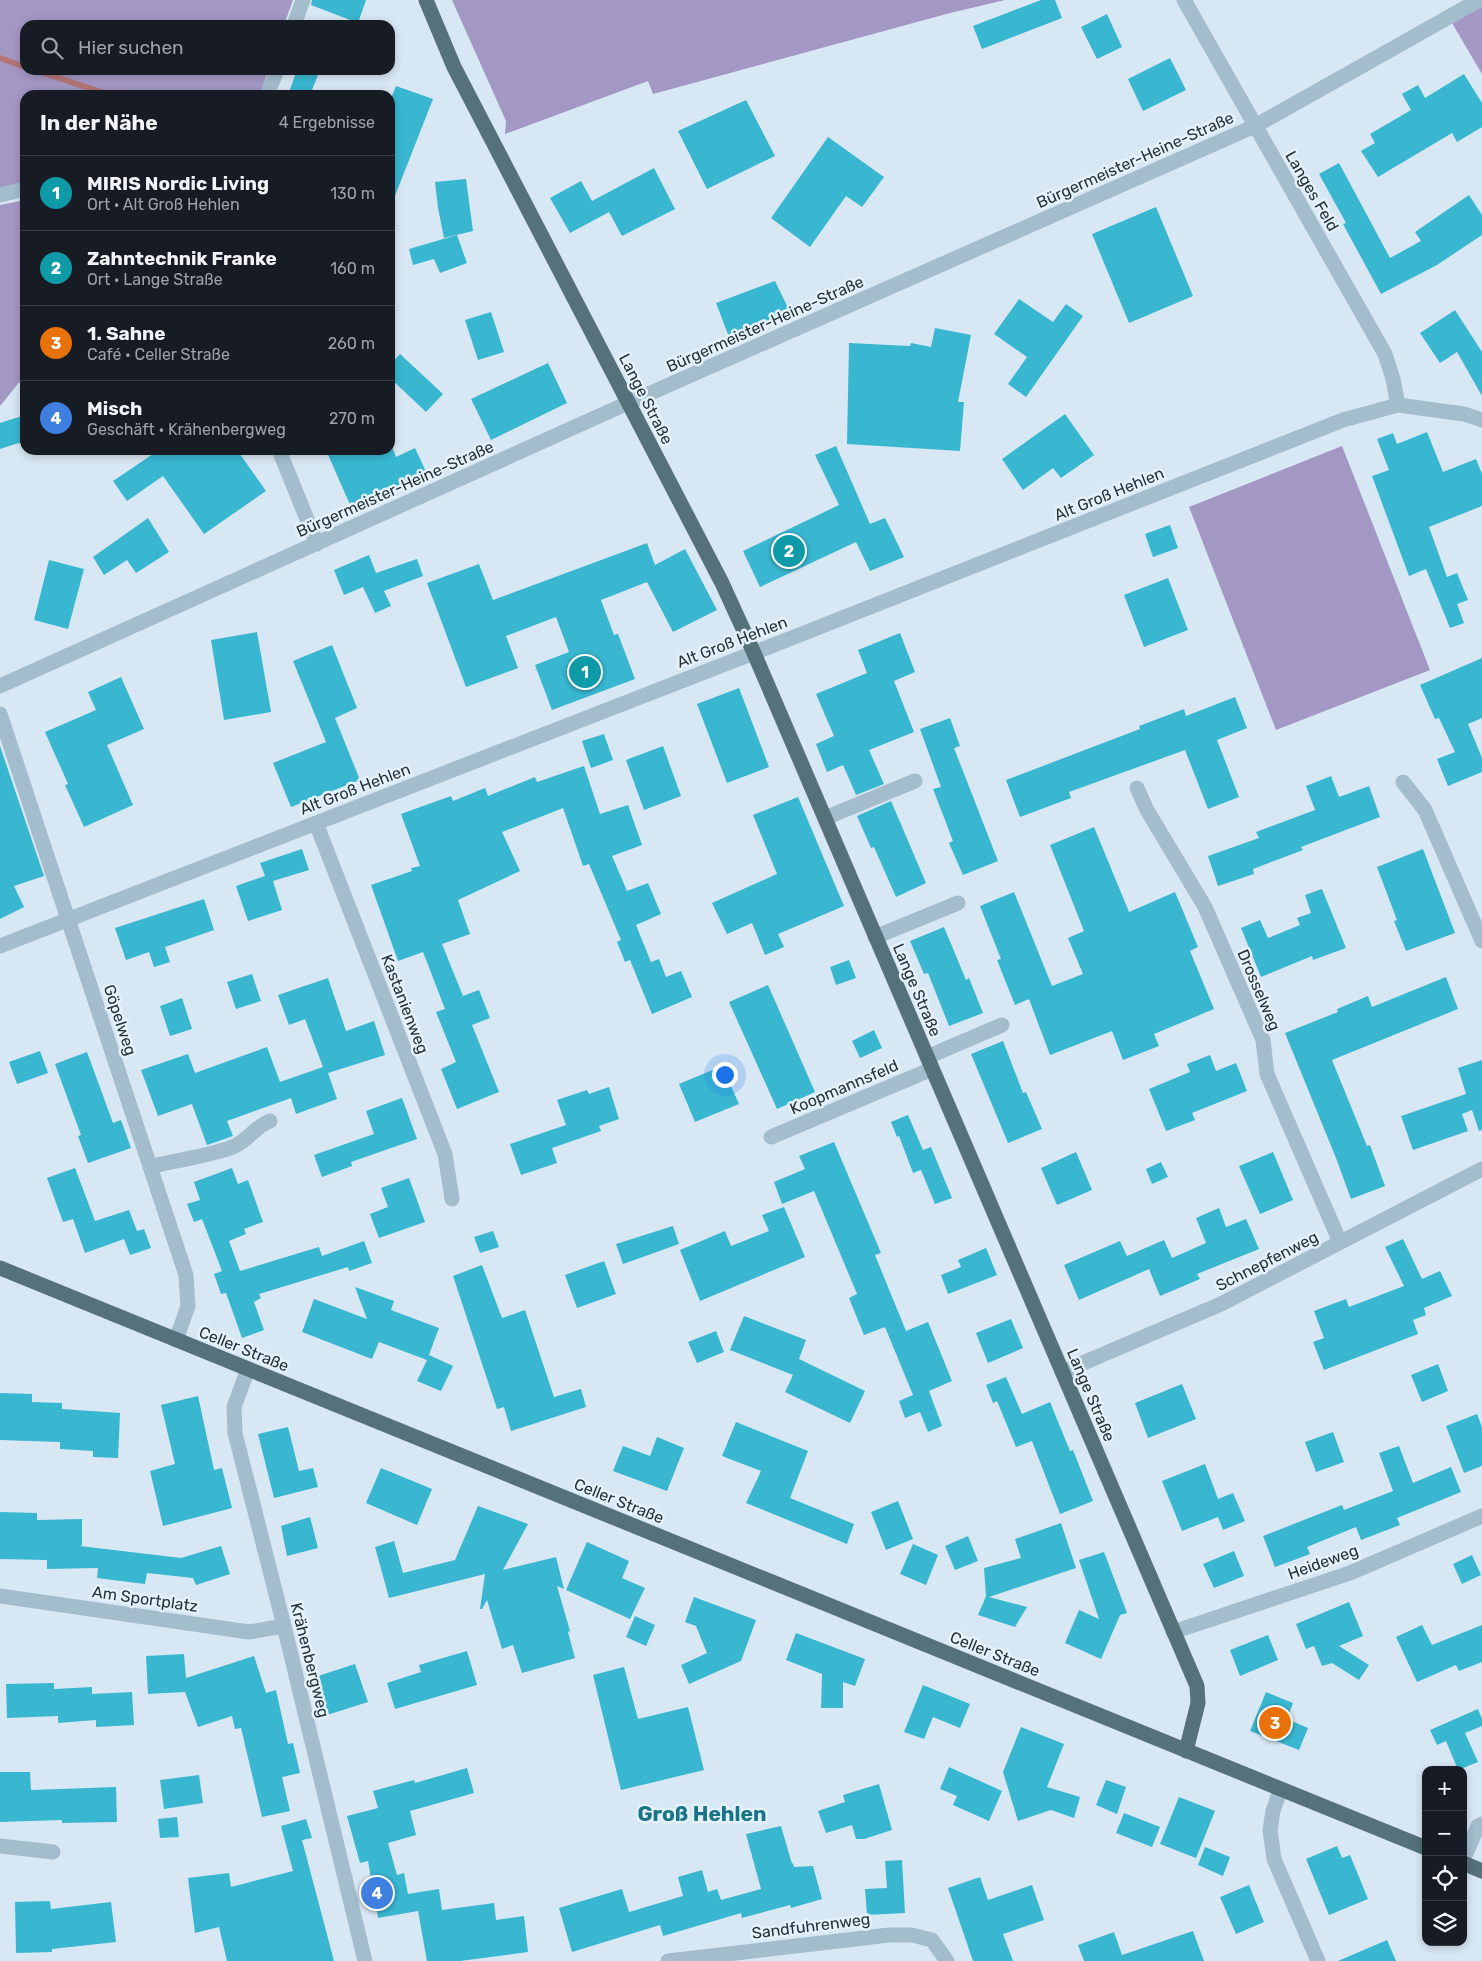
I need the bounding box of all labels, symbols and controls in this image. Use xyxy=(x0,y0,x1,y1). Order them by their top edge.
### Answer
search box xyxy=(20,20,395,75)
icon: search xyxy=(38,34,66,62)
text: Hier suchen xyxy=(78,36,184,59)
street label: Bürgermeister-Heine-Straße xyxy=(1033,108,1237,212)
text: In der Nähe xyxy=(40,110,158,135)
text: 4 Ergebnisse xyxy=(279,113,375,132)
street label: Langes Feld xyxy=(1281,147,1343,235)
text: MIRIS Nordic Living xyxy=(87,172,269,195)
text: 1 xyxy=(52,184,60,203)
text: 130 m xyxy=(330,184,375,203)
text: Ort · Alt Groß Hehlen xyxy=(87,195,240,214)
text: Zahntechnik Franke xyxy=(87,247,277,270)
text: 2 xyxy=(51,259,61,278)
text: 160 m xyxy=(330,259,375,278)
text: Ort · Lange Straße xyxy=(87,270,223,289)
street label: Bürgermeister-Heine-Straße xyxy=(663,272,867,376)
text: 1. Sahne xyxy=(87,322,166,345)
text: 3 xyxy=(51,334,61,353)
text: 260 m xyxy=(328,334,375,353)
text: Café · Celler Straße xyxy=(87,345,230,364)
street label: Lange Straße xyxy=(615,350,677,448)
text: Misch xyxy=(87,397,142,420)
text: 4 xyxy=(51,409,61,428)
text: 270 m xyxy=(329,409,375,428)
text: Geschäft · Krähenbergweg xyxy=(87,420,286,439)
street label: Bürgermeister-Heine-Straße xyxy=(293,437,497,541)
street label: Alt Groß Hehlen xyxy=(1051,463,1167,525)
pin: 2 xyxy=(773,532,805,570)
street label: Alt Groß Hehlen xyxy=(674,612,790,672)
pin: 1 xyxy=(569,653,601,691)
street label: Alt Groß Hehlen xyxy=(297,759,413,819)
street label: Lange Straße xyxy=(889,941,945,1039)
street label: Drosselweg xyxy=(1233,947,1285,1033)
street label: Kastanienweg xyxy=(377,952,433,1056)
street label: Göpelweg xyxy=(100,982,140,1058)
street label: Koopmannsfeld xyxy=(787,1056,901,1118)
your location xyxy=(712,1062,738,1088)
street label: Schnepfenweg xyxy=(1213,1227,1321,1295)
street label: Celler Straße xyxy=(196,1322,292,1376)
street label: Lange Straße xyxy=(1063,1346,1119,1444)
street label: Celler Straße xyxy=(571,1474,667,1528)
street label: Heideweg xyxy=(1285,1540,1361,1584)
street label: Am Sportplatz xyxy=(91,1582,199,1616)
street label: Krähenbergweg xyxy=(287,1601,333,1719)
street label: Celler Straße xyxy=(947,1627,1043,1681)
pin: 3 xyxy=(1259,1704,1291,1742)
map controls xyxy=(1422,1766,1467,1946)
button: + xyxy=(1422,1766,1467,1811)
district label: Groß Hehlen xyxy=(637,1801,767,1826)
button: − xyxy=(1422,1811,1467,1856)
button: locate xyxy=(1422,1856,1467,1901)
pin: 4 xyxy=(361,1874,393,1912)
button: layers xyxy=(1422,1901,1467,1946)
street label: Sandfuhrenweg xyxy=(751,1909,871,1943)

